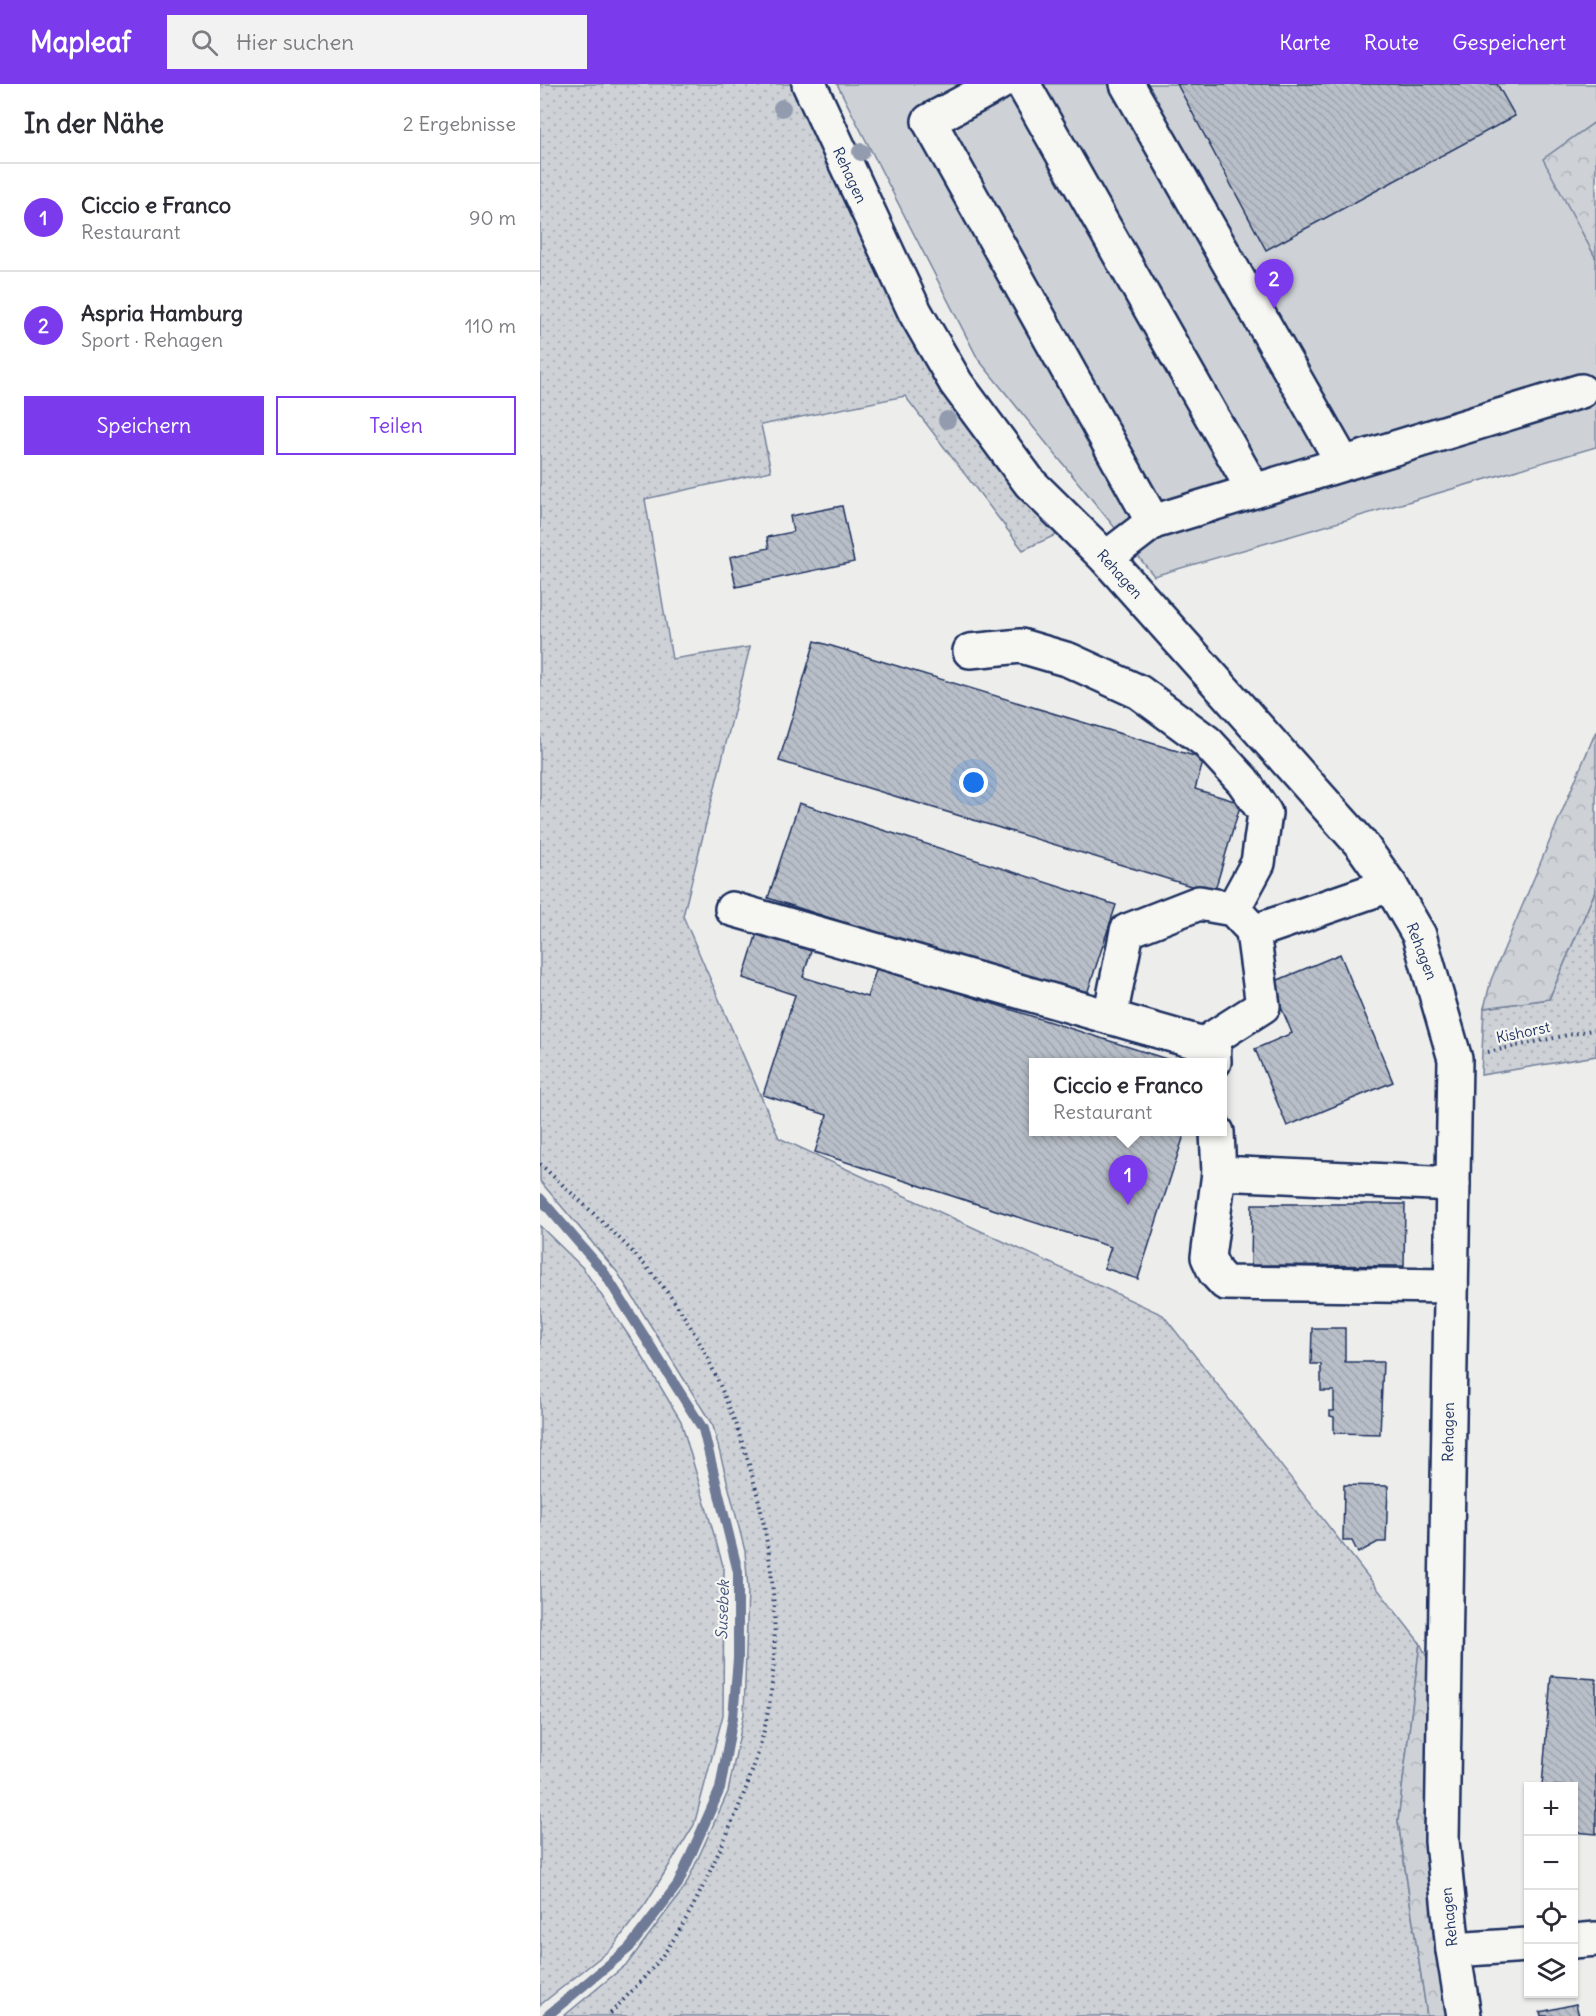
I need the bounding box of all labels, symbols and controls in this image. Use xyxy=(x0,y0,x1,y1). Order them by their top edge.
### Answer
search box xyxy=(167,15,587,69)
text: Mapleaf xyxy=(30,24,131,60)
icon: search xyxy=(188,26,221,59)
text: Hier suchen xyxy=(236,28,354,56)
text: Karte xyxy=(1279,29,1331,56)
text: Route xyxy=(1364,29,1419,56)
text: Gespeichert xyxy=(1452,29,1566,56)
text: In der Nähe xyxy=(24,107,164,140)
text: 2 Ergebnisse xyxy=(403,111,516,136)
street label: Rehagen xyxy=(829,144,871,206)
text: Ciccio e Franco xyxy=(81,191,231,219)
text: 1 xyxy=(40,205,47,230)
text: 90 m xyxy=(469,205,516,230)
text: Restaurant xyxy=(81,219,180,244)
pin: 2 xyxy=(1254,260,1294,309)
text: Aspria Hamburg xyxy=(81,299,243,327)
text: 2 xyxy=(38,313,49,338)
text: 110 m xyxy=(465,313,516,338)
text: Sport · Rehagen xyxy=(81,327,223,352)
button: Speichern xyxy=(24,396,264,455)
button: Teilen xyxy=(276,396,516,455)
street label: Rehagen xyxy=(1093,545,1147,603)
your location xyxy=(959,768,988,797)
street label: Rehagen xyxy=(1402,920,1442,983)
street label: Kishorst xyxy=(1494,1017,1552,1047)
popup xyxy=(1029,1058,1227,1136)
text: Ciccio e Franco xyxy=(1053,1071,1203,1099)
text: Restaurant xyxy=(1053,1099,1152,1124)
pin: 1 xyxy=(1108,1156,1148,1205)
street label: Rehagen xyxy=(1438,1402,1458,1462)
water label: Susebek xyxy=(711,1578,733,1640)
map controls xyxy=(1524,1782,1578,1998)
button: + xyxy=(1524,1782,1578,1836)
button: − xyxy=(1524,1836,1578,1890)
street label: Rehagen xyxy=(1436,1886,1462,1948)
button: locate xyxy=(1524,1890,1578,1944)
button: layers xyxy=(1524,1944,1578,1998)

